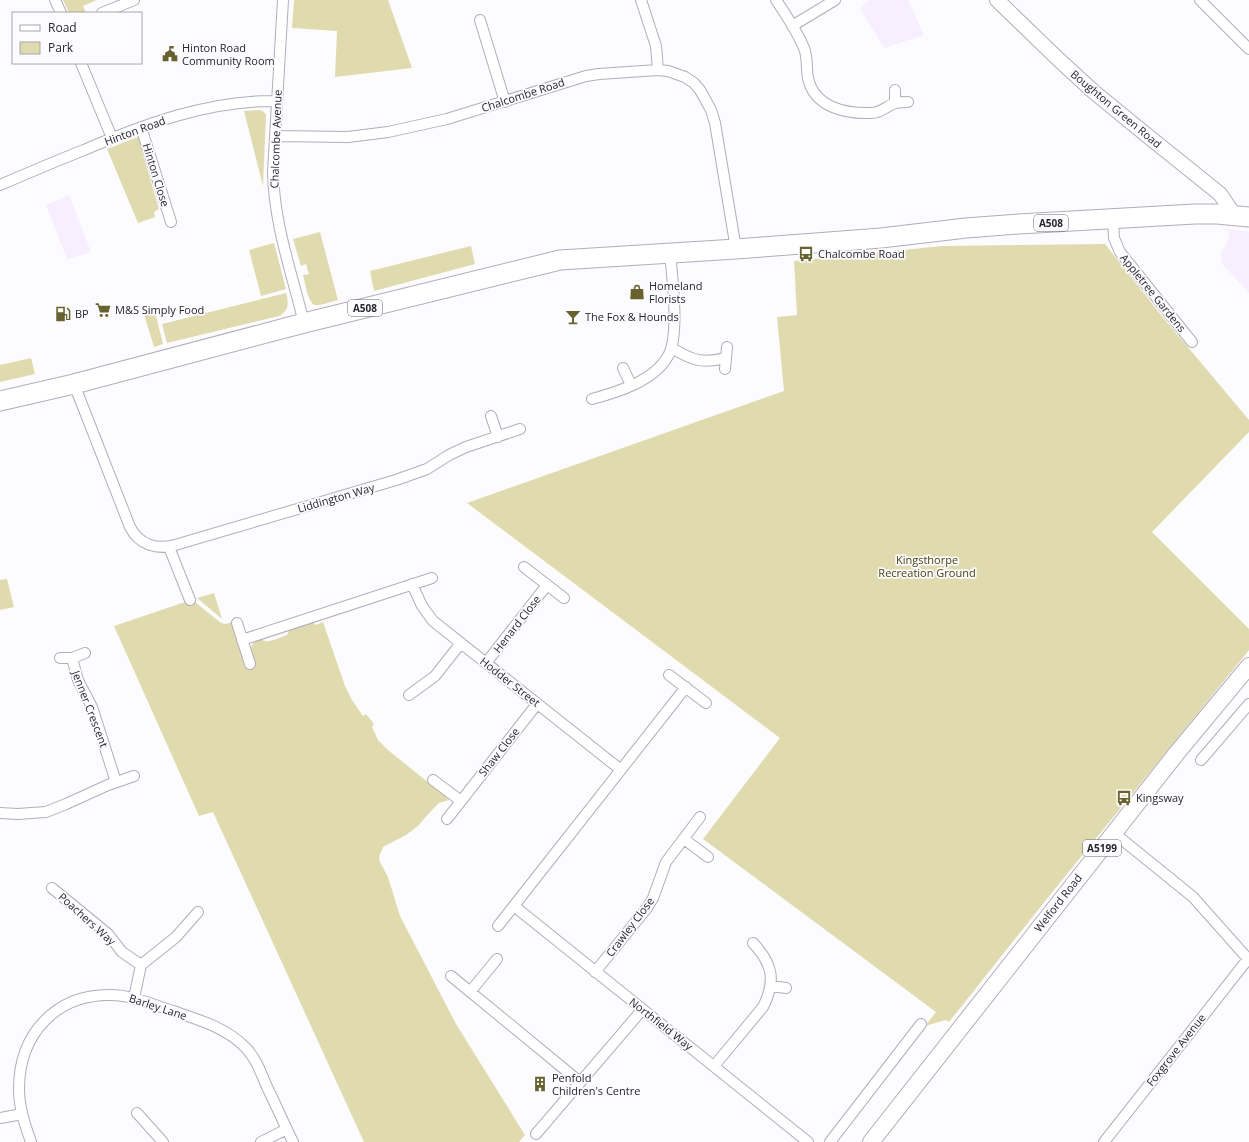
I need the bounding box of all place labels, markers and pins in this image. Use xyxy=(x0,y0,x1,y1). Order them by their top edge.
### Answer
place label: Hinton Road Community Room xyxy=(182,40,275,68)
public building icon: Hinton Road Community Room xyxy=(161,45,179,63)
bus stop icon: Chalcombe Road xyxy=(797,245,815,263)
place label: Chalcombe Road xyxy=(818,246,905,261)
place label: Homeland Florists xyxy=(649,278,702,306)
shop icon: Homeland Florists xyxy=(628,283,646,301)
supermarket icon: M&S Simply Food xyxy=(94,301,112,319)
place label: M&S Simply Food xyxy=(115,302,204,317)
fuel station icon: BP xyxy=(54,305,72,323)
place label: BP xyxy=(75,306,89,321)
bar icon: The Fox & Hounds xyxy=(564,308,582,326)
place label: The Fox & Hounds xyxy=(585,309,679,324)
bus stop icon: Kingsway xyxy=(1115,789,1133,807)
place label: Kingsway xyxy=(1136,790,1184,805)
place label: Penfold Children's Centre xyxy=(552,1070,640,1098)
building icon: Penfold Children's Centre xyxy=(531,1075,549,1093)

